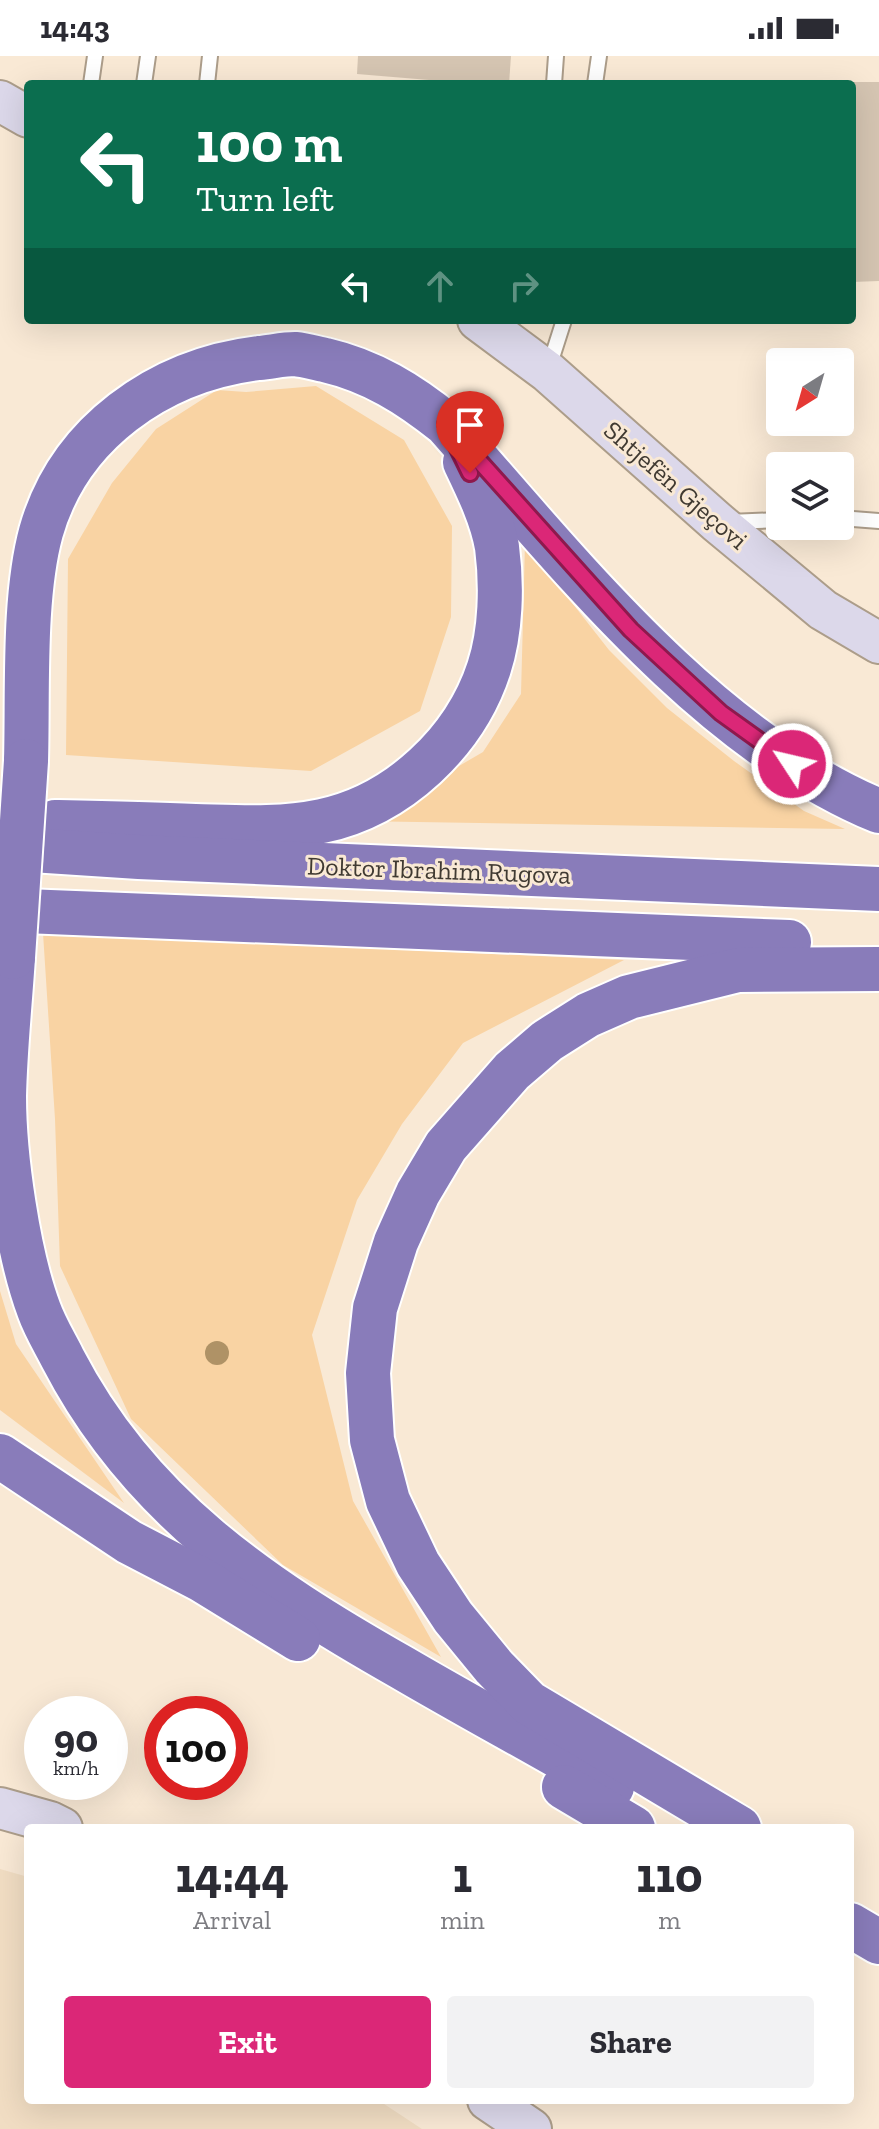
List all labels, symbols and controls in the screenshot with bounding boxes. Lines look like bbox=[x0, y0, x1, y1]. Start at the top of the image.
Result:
text: 14:43 bbox=[40, 10, 110, 46]
text: 100 m bbox=[196, 109, 343, 176]
icon: left bbox=[64, 112, 168, 216]
text: Turn left bbox=[196, 177, 334, 220]
icon: left bbox=[334, 264, 378, 308]
icon: ahead bbox=[418, 264, 462, 308]
icon: right bbox=[502, 264, 546, 308]
north arrow bbox=[766, 348, 854, 436]
map controls bbox=[766, 348, 854, 540]
pin bbox=[436, 391, 504, 473]
icon: arrive bbox=[448, 403, 492, 447]
street label: Shtjefën Gjeçovi bbox=[598, 414, 754, 556]
button: layers bbox=[766, 452, 854, 540]
position arrow bbox=[750, 722, 834, 806]
street label: Doktor Ibrahim Rugova bbox=[306, 849, 572, 891]
speed limit sign: 100 bbox=[144, 1696, 248, 1800]
text: 90 bbox=[54, 1714, 98, 1762]
text: km/h bbox=[53, 1756, 99, 1780]
text: 14:44 bbox=[175, 1847, 289, 1904]
text: 1 bbox=[453, 1847, 472, 1904]
text: 110 bbox=[636, 1847, 703, 1904]
text: Arrival bbox=[193, 1904, 271, 1936]
text: min bbox=[440, 1904, 485, 1936]
text: m bbox=[658, 1904, 681, 1936]
button: Exit bbox=[64, 1996, 431, 2088]
button: Share bbox=[447, 1996, 814, 2088]

